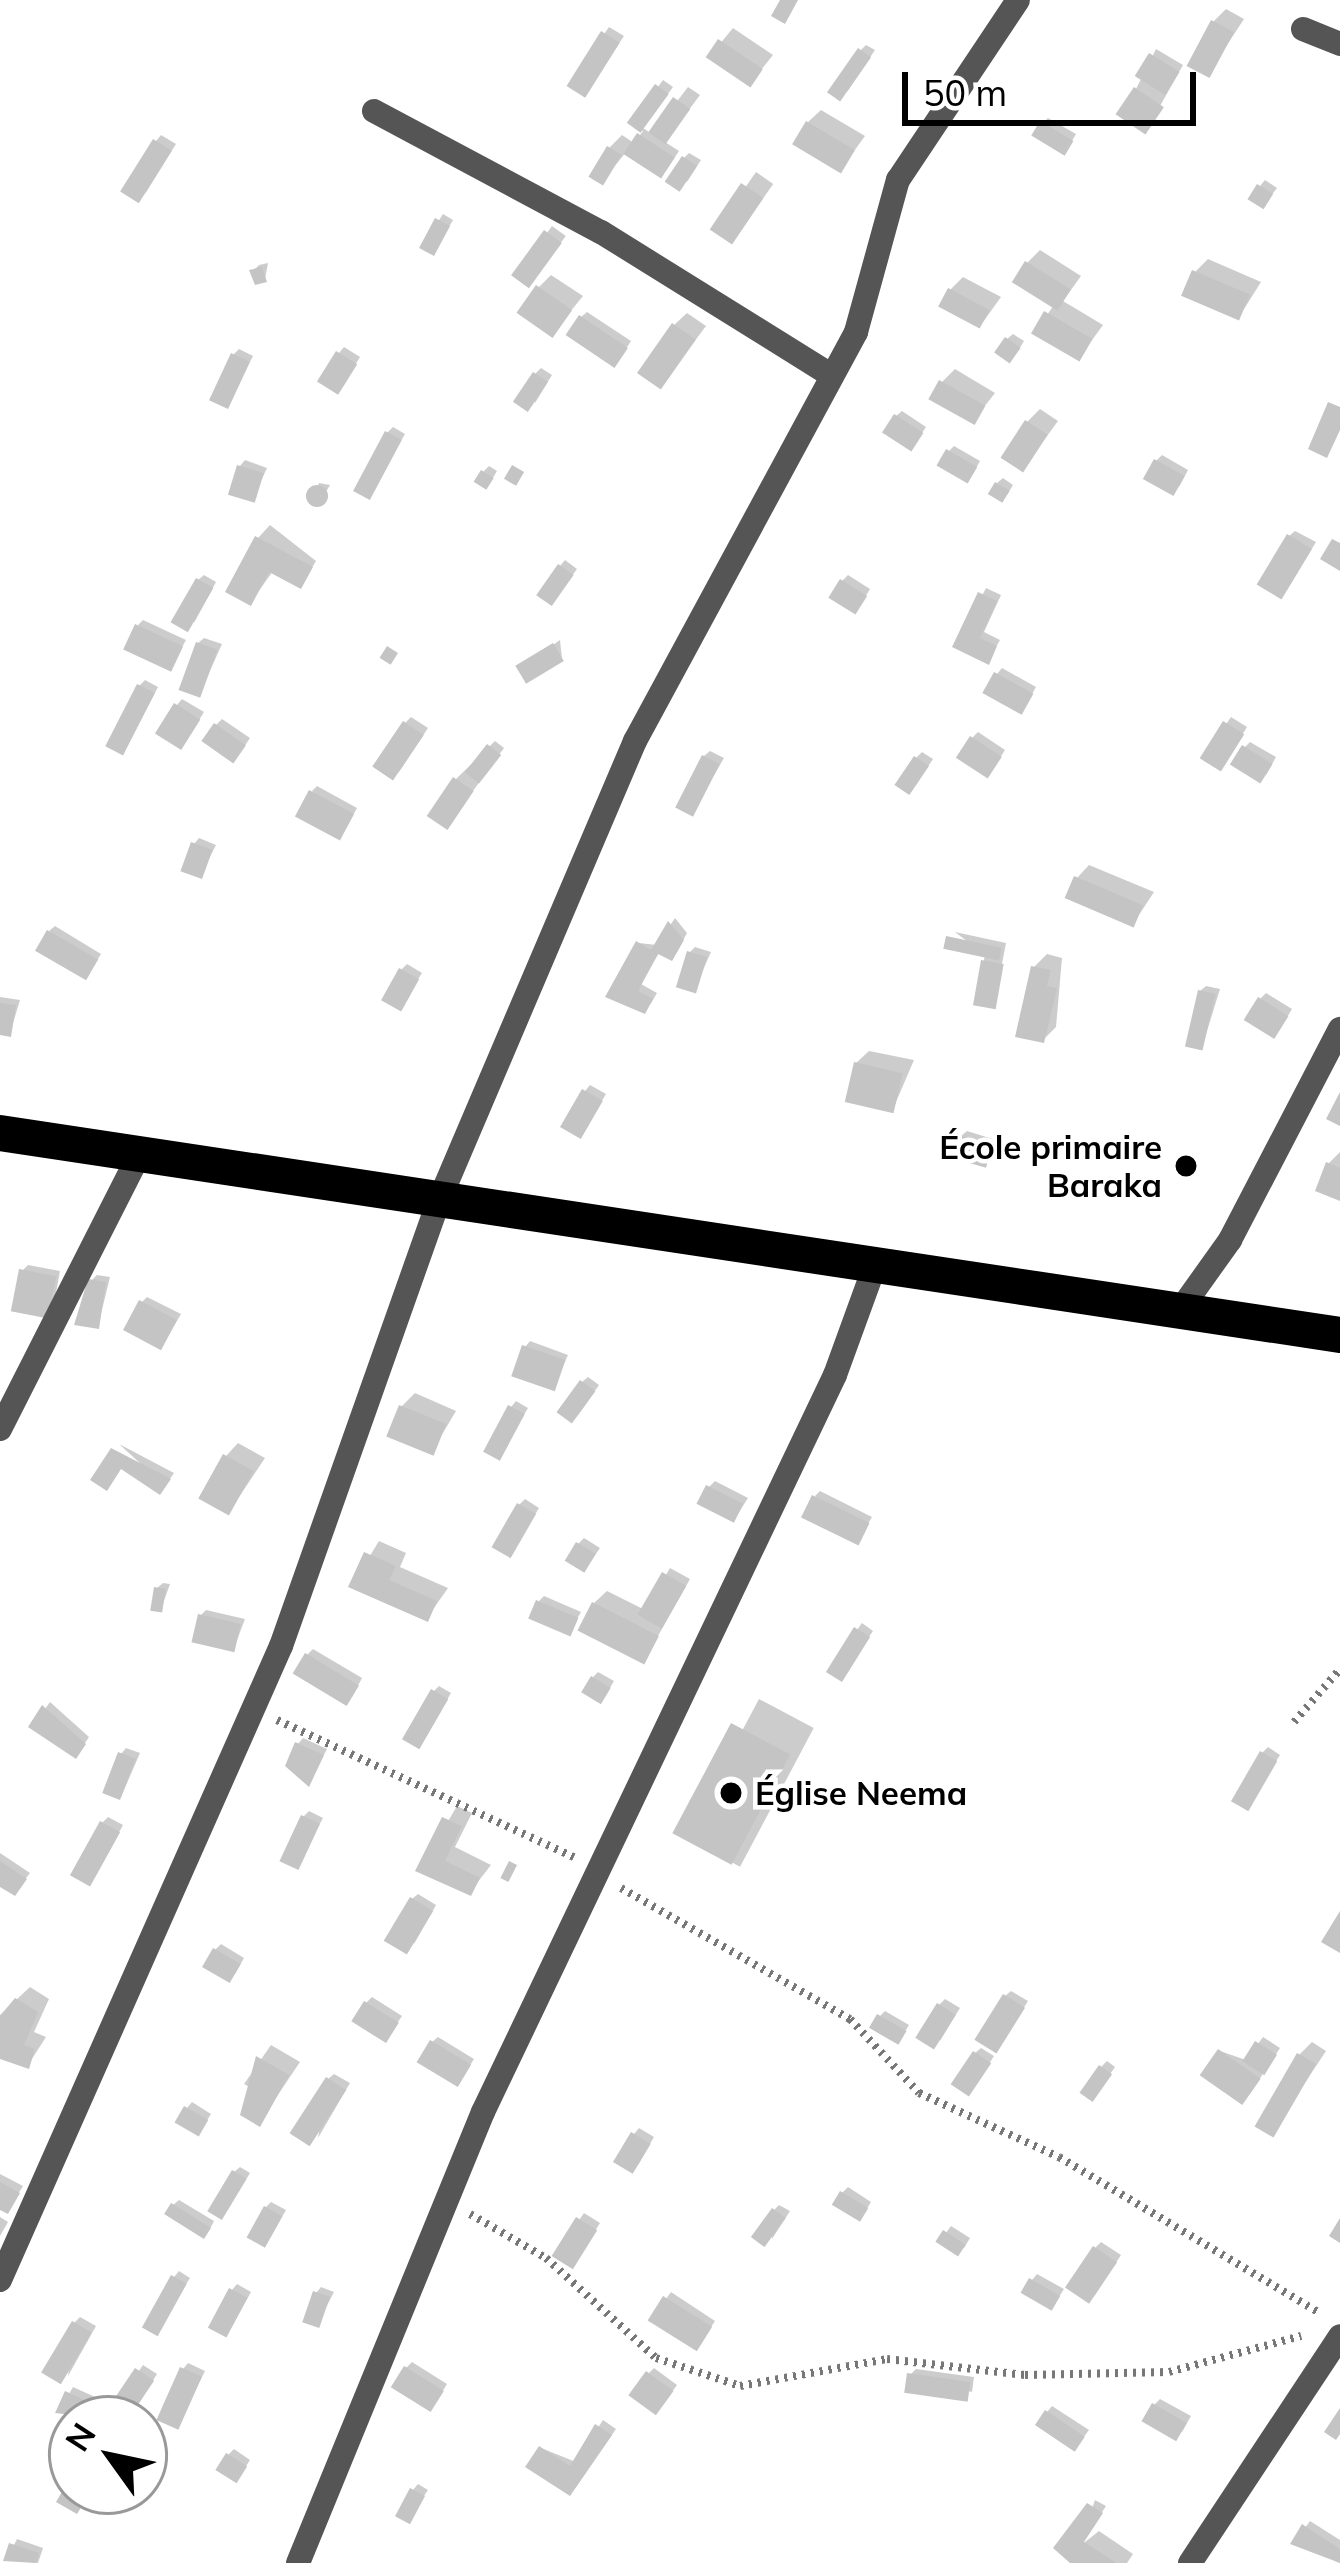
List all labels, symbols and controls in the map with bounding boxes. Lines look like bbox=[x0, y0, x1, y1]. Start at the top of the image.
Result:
scale bar bbox=[908, 48, 1202, 122]
text: 50 m bbox=[923, 70, 1007, 115]
place label: École primaire Baraka bbox=[939, 1127, 1162, 1205]
marker: École primaire Baraka bbox=[1173, 1153, 1199, 1179]
place label: Église Neema bbox=[755, 1773, 967, 1813]
marker: Église Neema bbox=[718, 1780, 744, 1806]
north arrow bbox=[48, 2395, 168, 2515]
text: N bbox=[56, 2415, 104, 2458]

